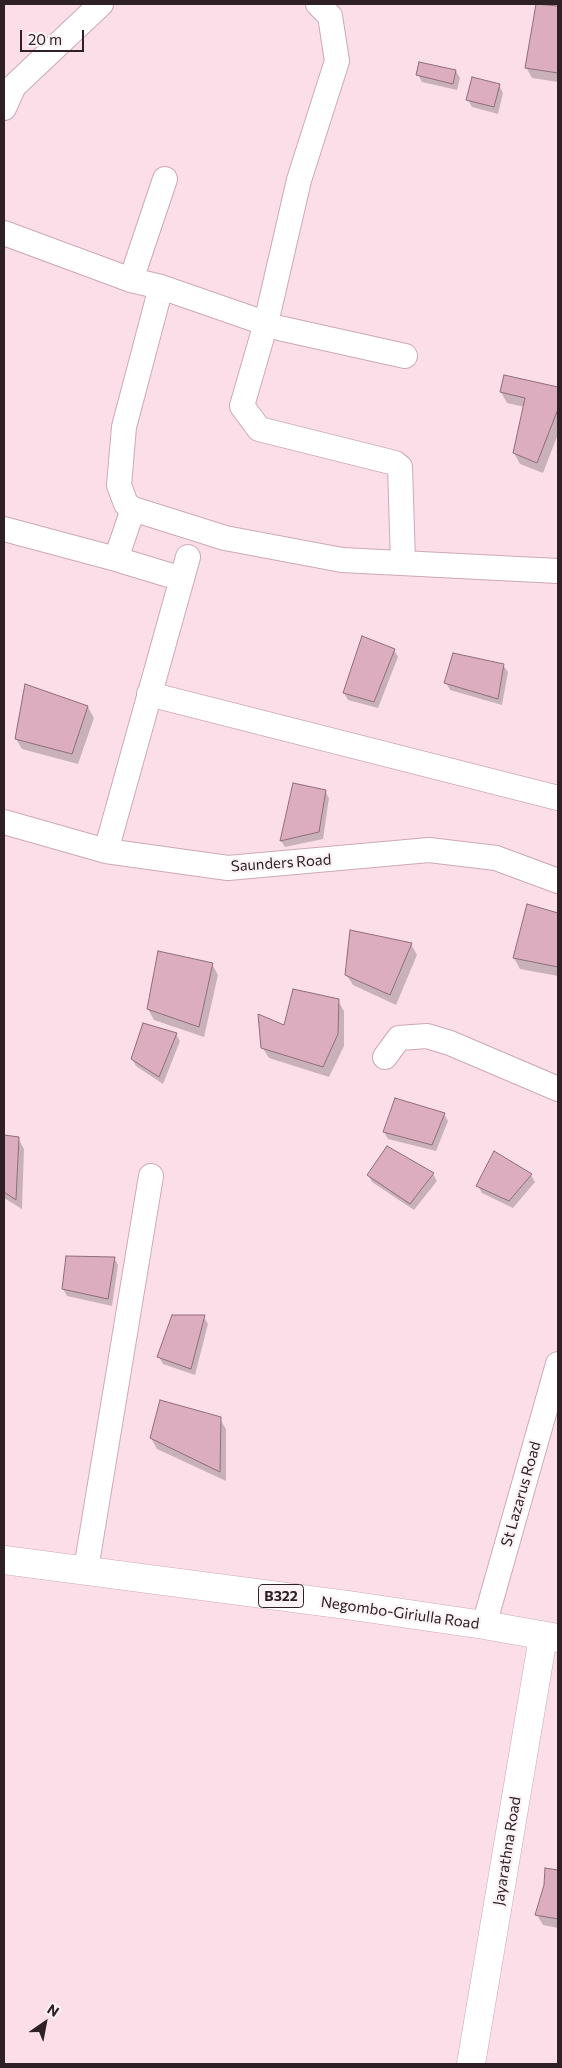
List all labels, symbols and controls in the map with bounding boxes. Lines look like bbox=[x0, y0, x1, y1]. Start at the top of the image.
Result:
scale bar bbox=[22, 20, 86, 52]
text: 20 m bbox=[28, 30, 62, 48]
street label: Saunders Road bbox=[230, 851, 332, 875]
street label: St Lazarus Road bbox=[497, 1439, 545, 1549]
road number: B322 bbox=[258, 1584, 304, 1608]
street label: Negombo-Giriulla Road bbox=[320, 1593, 480, 1633]
street label: Jayarathna Road bbox=[489, 1795, 525, 1907]
north arrow bbox=[20, 1998, 70, 2048]
text: N bbox=[44, 2000, 62, 2020]

